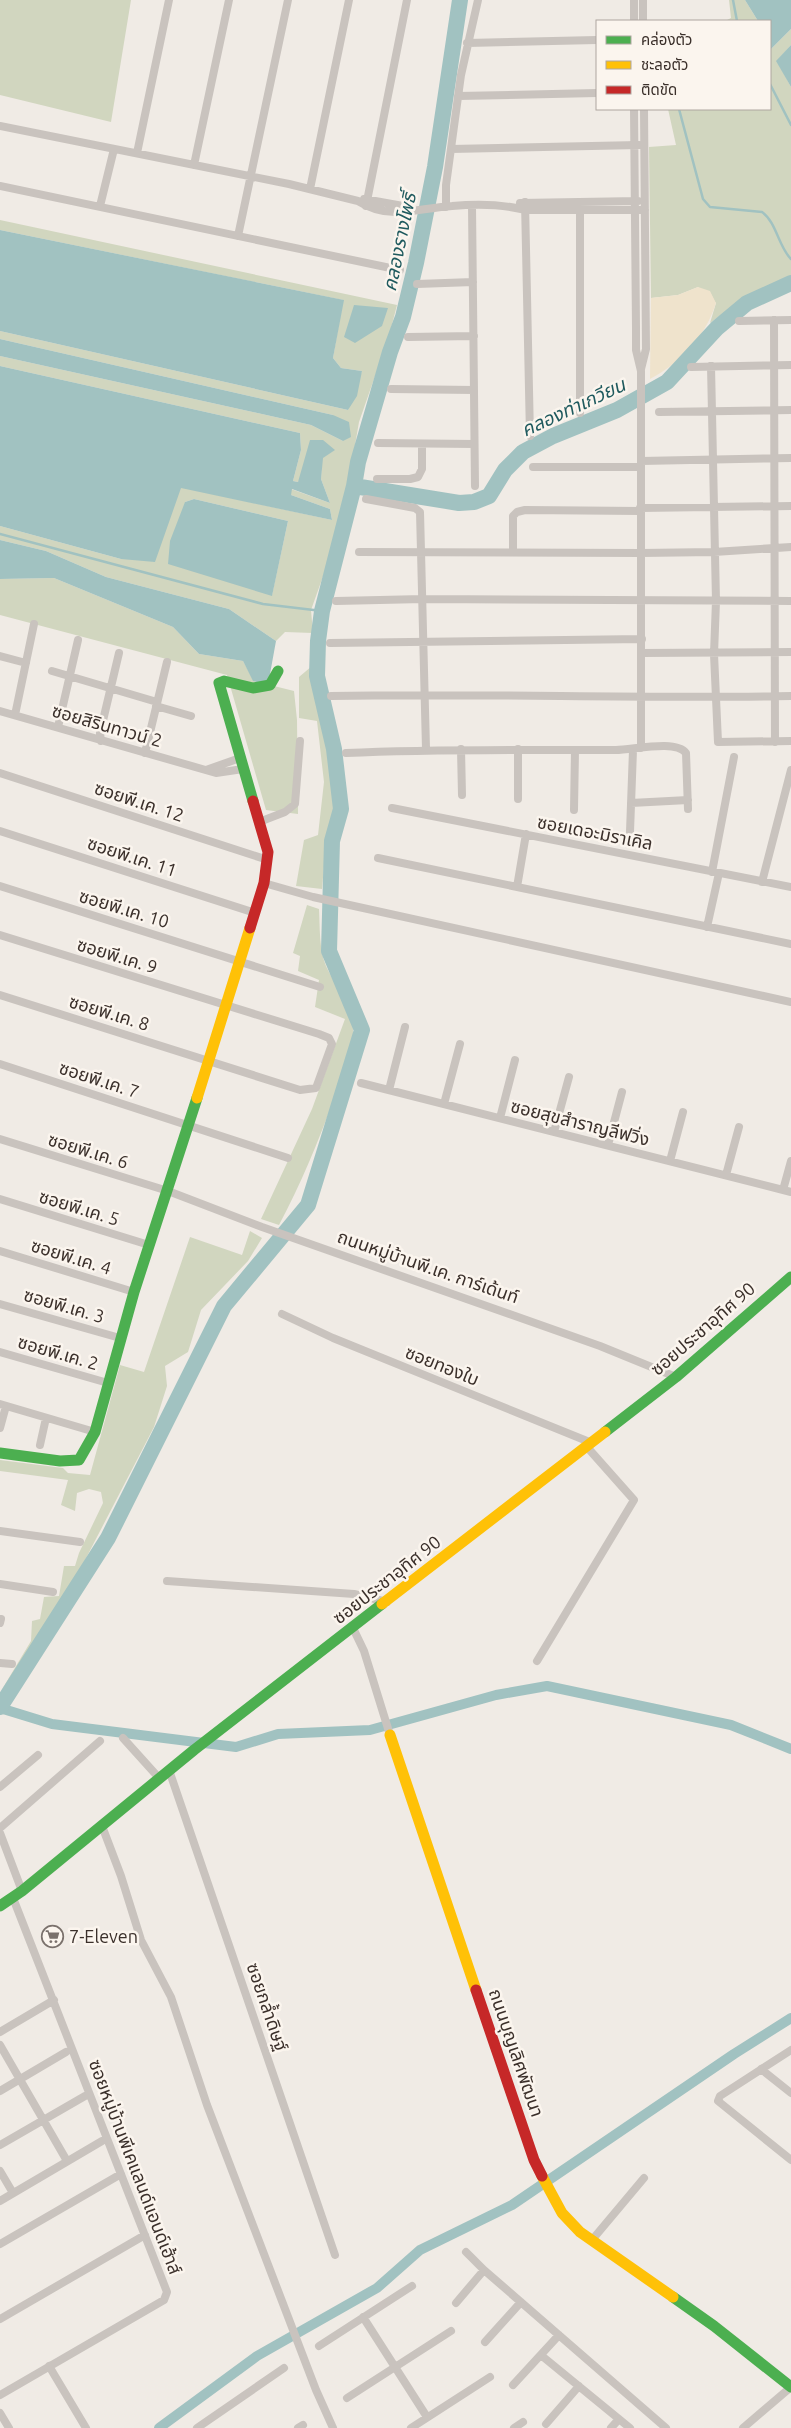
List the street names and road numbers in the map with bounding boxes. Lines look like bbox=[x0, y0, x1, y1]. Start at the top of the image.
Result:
street label: ซอยสิรินทาวน์ 2 bbox=[50, 700, 165, 750]
street label: ซอยพี.เค. 12 bbox=[92, 777, 187, 825]
street label: ซอยเดอะมิราเคิล bbox=[536, 811, 655, 853]
street label: ซอยพี.เค. 11 bbox=[85, 832, 180, 880]
street label: ซอยพี.เค. 10 bbox=[77, 885, 172, 931]
street label: ซอยพี.เค. 9 bbox=[75, 933, 160, 977]
street label: ซอยพี.เค. 8 bbox=[67, 990, 152, 1034]
street label: ซอยพี.เค. 7 bbox=[57, 1057, 142, 1101]
street label: ซอยสุขสำราญลีฟวิ่ง bbox=[508, 1094, 652, 1151]
street label: ซอยพี.เค. 6 bbox=[46, 1128, 131, 1172]
street label: ซอยพี.เค. 5 bbox=[37, 1185, 122, 1229]
street label: ถนนหมู่บ้านพี.เค. การ์เด้นท์ bbox=[334, 1226, 522, 1309]
street label: ซอยพี.เค. 4 bbox=[29, 1234, 114, 1278]
street label: ซอยประชาอุทิศ 90 bbox=[646, 1278, 760, 1380]
street label: ซอยพี.เค. 3 bbox=[22, 1284, 107, 1326]
street label: ซอยพี.เค. 2 bbox=[16, 1331, 101, 1373]
street label: ซอยทองใบ bbox=[403, 1341, 482, 1389]
street label: ซอยประชาอุทิศ 90 bbox=[329, 1531, 445, 1629]
street label: ซอยกล้ำดิษฐ์ bbox=[243, 1959, 294, 2054]
street label: ถนนบุญเลิศพัฒนา bbox=[484, 1986, 548, 2120]
street label: ซอยหมู่บ้านพีเคแลนด์แอนด์เฮ้าส์ bbox=[83, 2056, 186, 2278]

